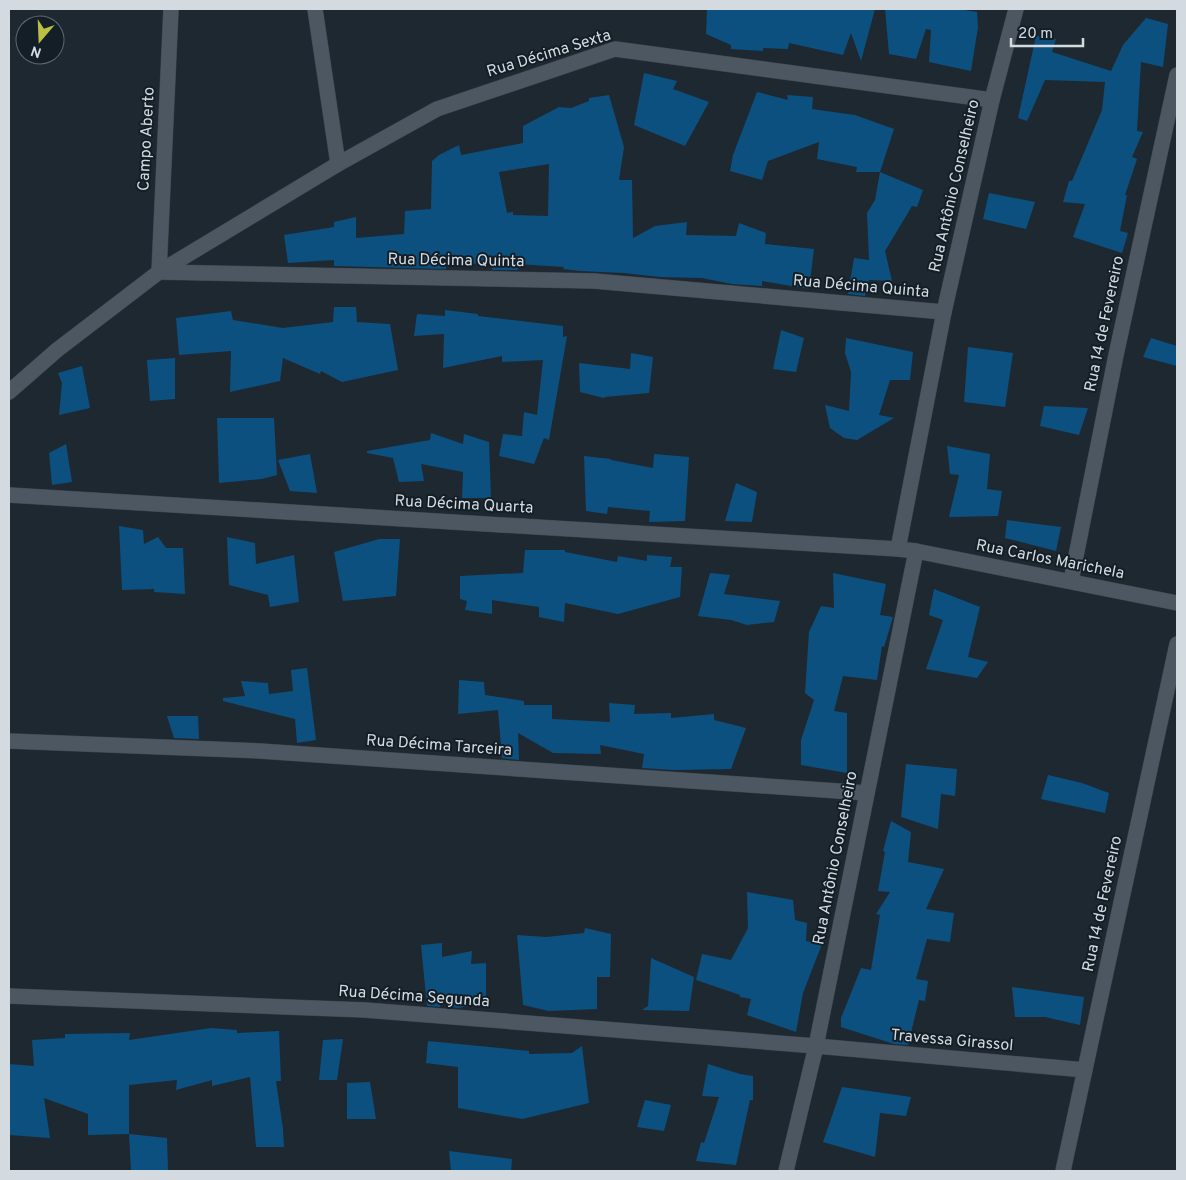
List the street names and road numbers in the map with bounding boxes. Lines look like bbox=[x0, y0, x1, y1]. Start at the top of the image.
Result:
street label: Rua Décima Sexta bbox=[484, 26, 614, 82]
street label: Campo Aberto bbox=[134, 86, 160, 192]
street label: Rua Antônio Conselheiro bbox=[925, 98, 985, 274]
street label: Rua Décima Quinta bbox=[387, 250, 525, 272]
street label: Rua 14 de Fevereiro bbox=[1081, 254, 1129, 394]
street label: Rua Décima Quinta bbox=[792, 271, 930, 303]
street label: Rua Décima Quarta bbox=[394, 491, 534, 519]
street label: Rua Carlos Marichela bbox=[974, 536, 1126, 584]
street label: Rua Décima Tarceira bbox=[365, 731, 513, 761]
street label: Rua Antônio Conselheiro bbox=[809, 769, 863, 947]
street label: Rua 14 de Fevereiro bbox=[1079, 834, 1127, 974]
street label: Rua Décima Segunda bbox=[338, 982, 490, 1012]
street label: Travessa Girassol bbox=[890, 1026, 1014, 1056]

